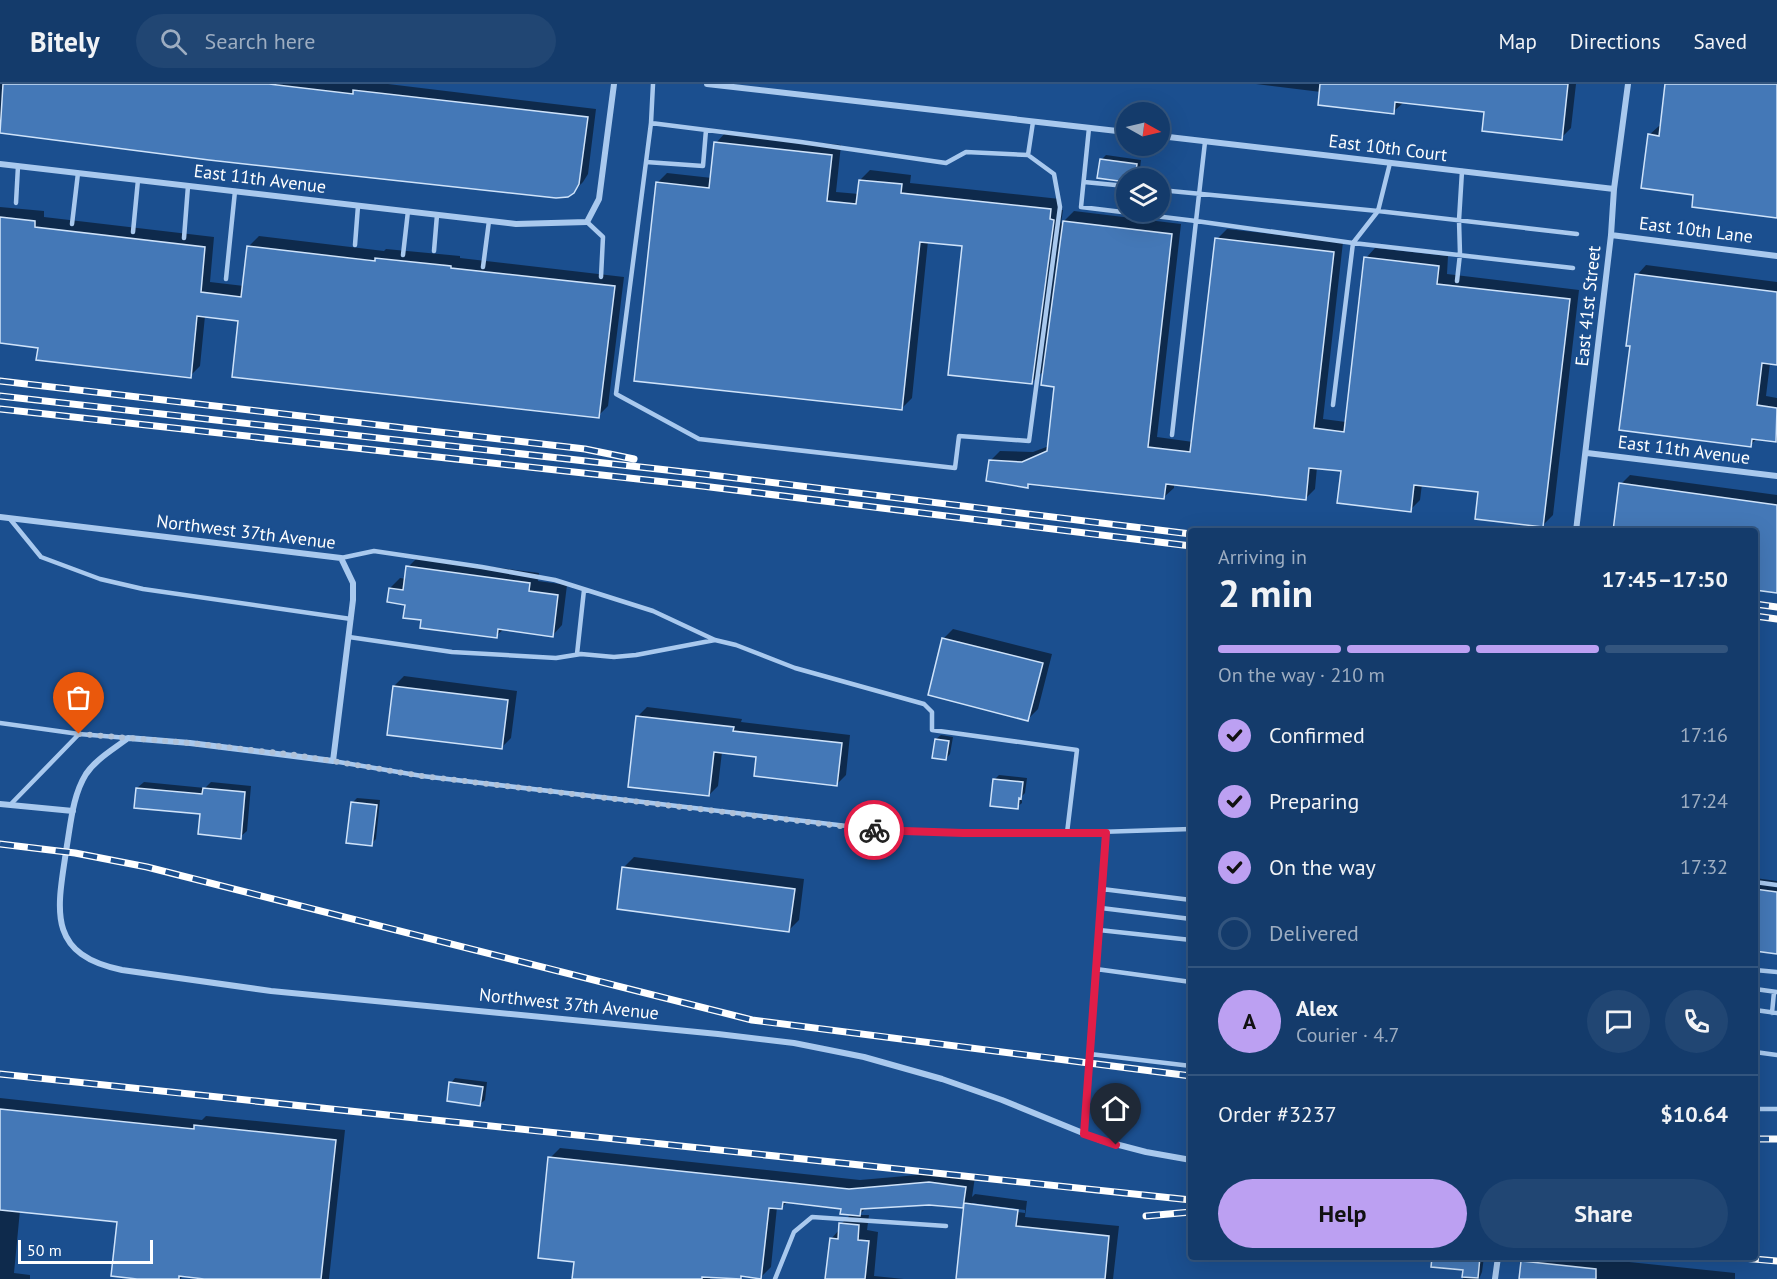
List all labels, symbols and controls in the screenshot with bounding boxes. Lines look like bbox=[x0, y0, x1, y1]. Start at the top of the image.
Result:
search box bbox=[136, 14, 556, 68]
text: Bitely bbox=[30, 23, 100, 60]
icon: search bbox=[157, 25, 190, 58]
text: Search here bbox=[205, 27, 316, 55]
text: Map bbox=[1498, 28, 1537, 55]
text: Directions bbox=[1570, 28, 1661, 55]
text: Saved bbox=[1694, 28, 1747, 55]
north arrow bbox=[1116, 102, 1170, 156]
map controls bbox=[1116, 102, 1170, 222]
street label: East 10th Court bbox=[1328, 129, 1449, 166]
street label: East 11th Avenue bbox=[193, 159, 328, 198]
button: layers bbox=[1116, 168, 1170, 222]
street label: East 10th Lane bbox=[1638, 211, 1754, 248]
street label: East 41st Street bbox=[1570, 245, 1605, 367]
street label: East 11th Avenue bbox=[1617, 430, 1752, 469]
street label: Northwest 37th Avenue bbox=[155, 509, 337, 554]
text: Arriving in bbox=[1218, 544, 1307, 570]
text: 17:45–17:50 bbox=[1602, 565, 1728, 593]
text: 2 min bbox=[1218, 567, 1313, 618]
text: On the way · 210 m bbox=[1218, 662, 1385, 688]
pin bbox=[53, 672, 104, 734]
icon: bag bbox=[62, 681, 95, 714]
icon: check bbox=[1218, 719, 1251, 752]
text: Confirmed bbox=[1269, 721, 1365, 749]
text: 17:16 bbox=[1680, 722, 1728, 748]
icon: check bbox=[1218, 785, 1251, 818]
text: Preparing bbox=[1269, 787, 1359, 815]
text: 17:24 bbox=[1680, 788, 1728, 814]
courier bbox=[844, 800, 904, 860]
icon: bike bbox=[858, 814, 891, 847]
icon: check bbox=[1218, 851, 1251, 884]
text: On the way bbox=[1269, 853, 1376, 881]
text: 17:32 bbox=[1680, 854, 1728, 880]
text: Delivered bbox=[1269, 919, 1359, 947]
street label: Northwest 37th Avenue bbox=[478, 983, 660, 1024]
button: chat bbox=[1587, 990, 1650, 1053]
button: phone bbox=[1665, 990, 1728, 1053]
text: Alex bbox=[1296, 994, 1338, 1022]
text: A bbox=[1243, 1007, 1256, 1035]
text: Courier · 4.7 bbox=[1296, 1022, 1399, 1048]
pin bbox=[1090, 1083, 1141, 1145]
icon: home bbox=[1099, 1092, 1132, 1125]
text: Order #3237 bbox=[1218, 1100, 1337, 1128]
text: $10.64 bbox=[1660, 1100, 1728, 1128]
button: Help bbox=[1218, 1179, 1467, 1248]
button: Share bbox=[1479, 1179, 1728, 1248]
scale bar bbox=[18, 1237, 153, 1264]
text: 50 m bbox=[27, 1240, 62, 1260]

